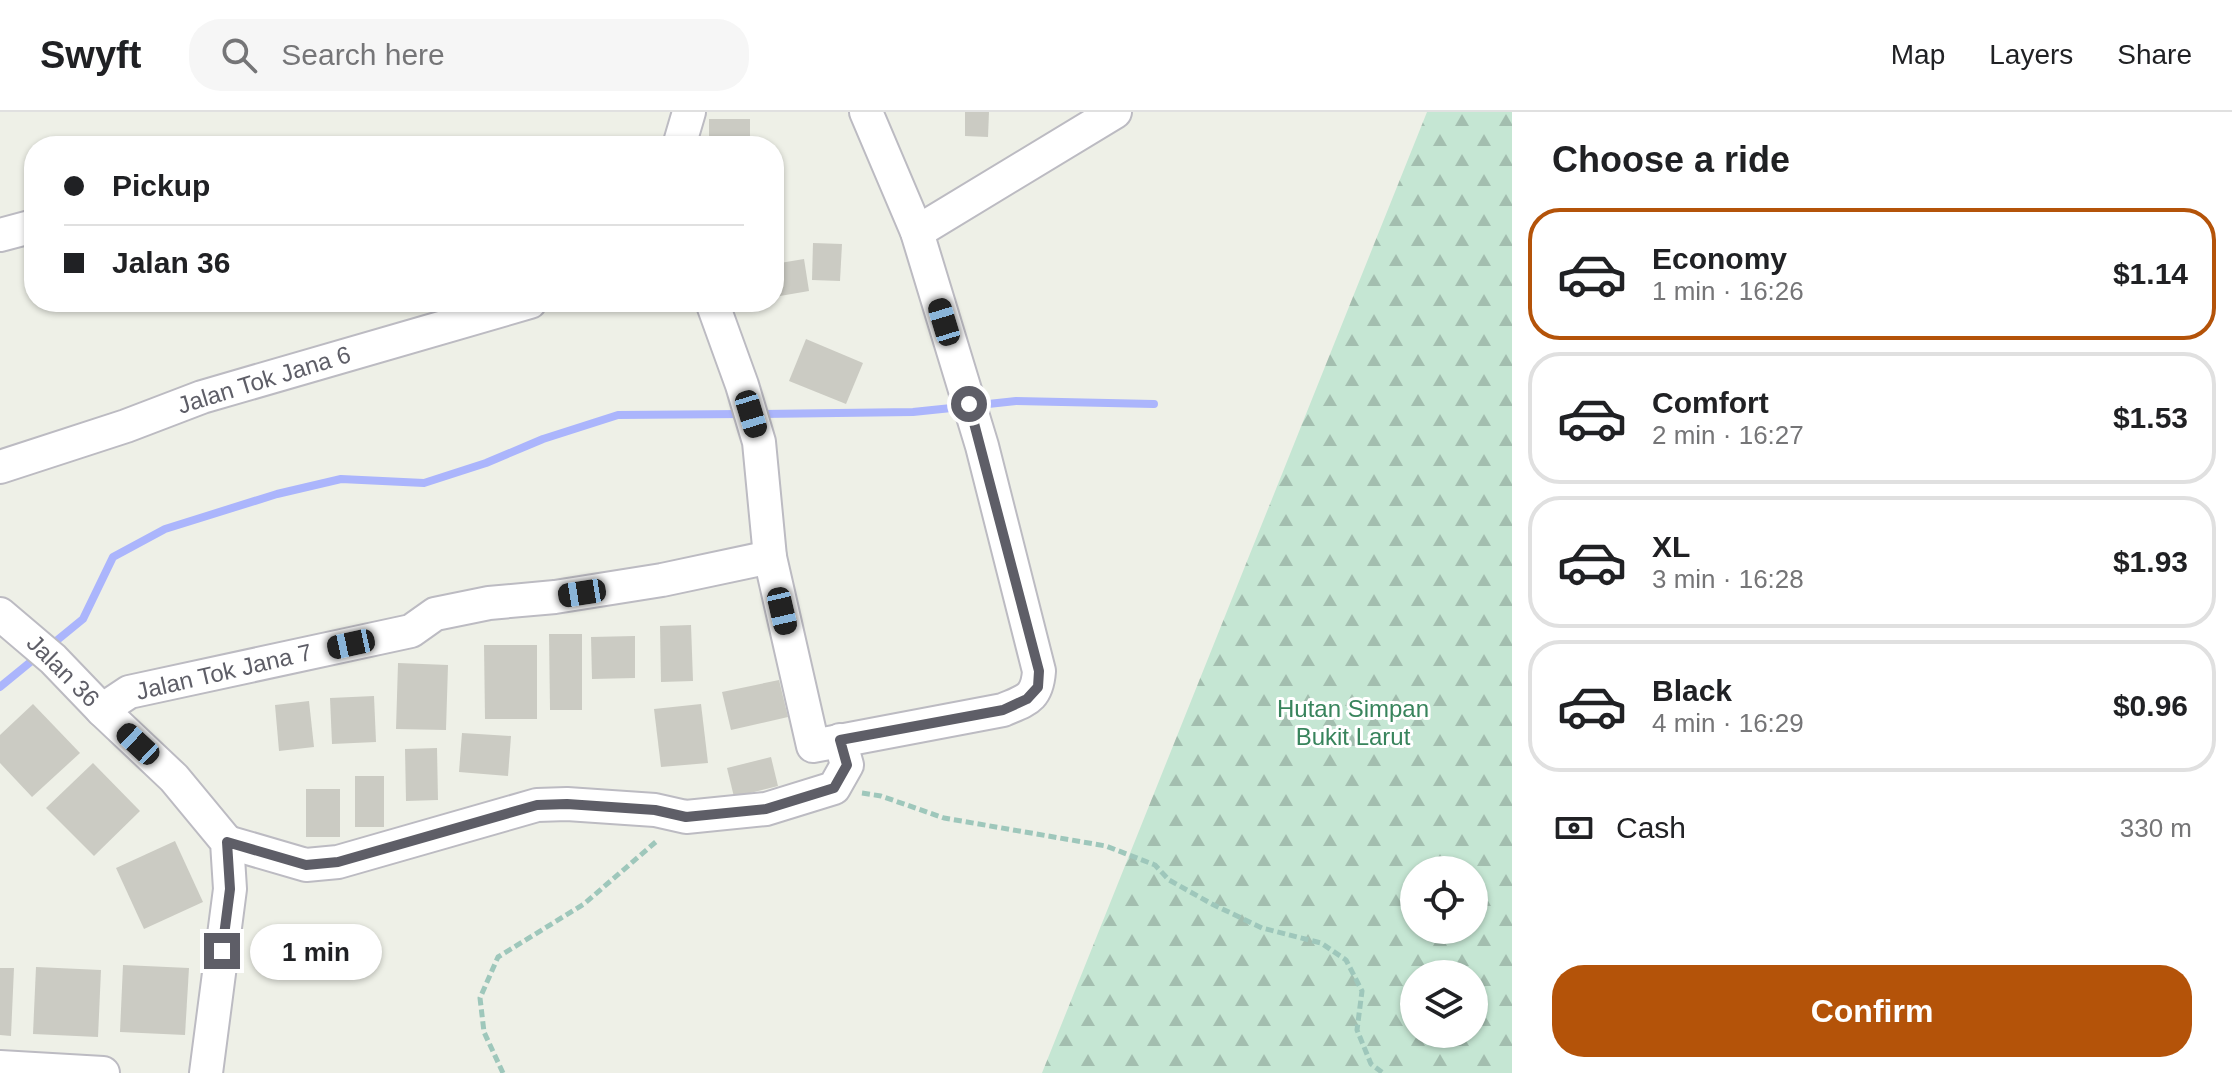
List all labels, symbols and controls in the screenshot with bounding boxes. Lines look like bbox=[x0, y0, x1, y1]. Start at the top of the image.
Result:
search box bbox=[189, 19, 749, 91]
icon: search bbox=[217, 33, 261, 77]
text: Swyft bbox=[40, 34, 141, 76]
text: Search here bbox=[281, 38, 445, 71]
text: Map bbox=[1891, 39, 1945, 70]
text: Layers bbox=[1989, 39, 2073, 70]
text: Share bbox=[2117, 39, 2192, 70]
text: Choose a ride bbox=[1552, 139, 1790, 180]
text: Pickup bbox=[112, 169, 210, 202]
icon: car bbox=[1556, 238, 1628, 310]
text: Economy bbox=[1652, 242, 1787, 275]
text: Jalan 36 bbox=[112, 246, 230, 279]
text: $1.14 bbox=[2113, 257, 2188, 290]
text: 1 min · 16:26 bbox=[1652, 276, 1804, 306]
car bbox=[926, 296, 962, 348]
street label: Jalan Tok Jana 6 bbox=[174, 340, 354, 419]
icon: car bbox=[1556, 382, 1628, 454]
route start bbox=[951, 386, 987, 422]
text: Comfort bbox=[1652, 386, 1769, 419]
car bbox=[733, 388, 769, 440]
text: $1.53 bbox=[2113, 401, 2188, 434]
text: 2 min · 16:27 bbox=[1652, 420, 1804, 450]
icon: car bbox=[1556, 526, 1628, 598]
text: XL bbox=[1652, 530, 1690, 563]
text: $1.93 bbox=[2113, 545, 2188, 578]
text: 3 min · 16:28 bbox=[1652, 564, 1804, 594]
car bbox=[556, 577, 608, 609]
car bbox=[765, 585, 799, 637]
car bbox=[325, 627, 377, 661]
street label: Jalan 36 bbox=[22, 629, 105, 712]
street label: Jalan Tok Jana 7 bbox=[133, 638, 314, 705]
icon: car bbox=[1556, 670, 1628, 742]
text: Black bbox=[1652, 674, 1732, 707]
text: $0.96 bbox=[2113, 689, 2188, 722]
park label: Hutan Simpan Bukit Larut bbox=[1277, 695, 1429, 750]
text: 4 min · 16:29 bbox=[1652, 708, 1804, 738]
car bbox=[112, 719, 164, 769]
icon: cash bbox=[1552, 806, 1596, 850]
text: Cash bbox=[1616, 811, 1686, 844]
text: 330 m bbox=[2120, 813, 2192, 843]
map controls bbox=[1400, 856, 1488, 1048]
button: locate bbox=[1400, 856, 1488, 944]
callout: 1 min bbox=[250, 923, 382, 979]
route end bbox=[204, 933, 240, 969]
text: 1 min bbox=[282, 937, 350, 967]
button: layers bbox=[1400, 960, 1488, 1048]
button: Confirm bbox=[1552, 965, 2192, 1057]

